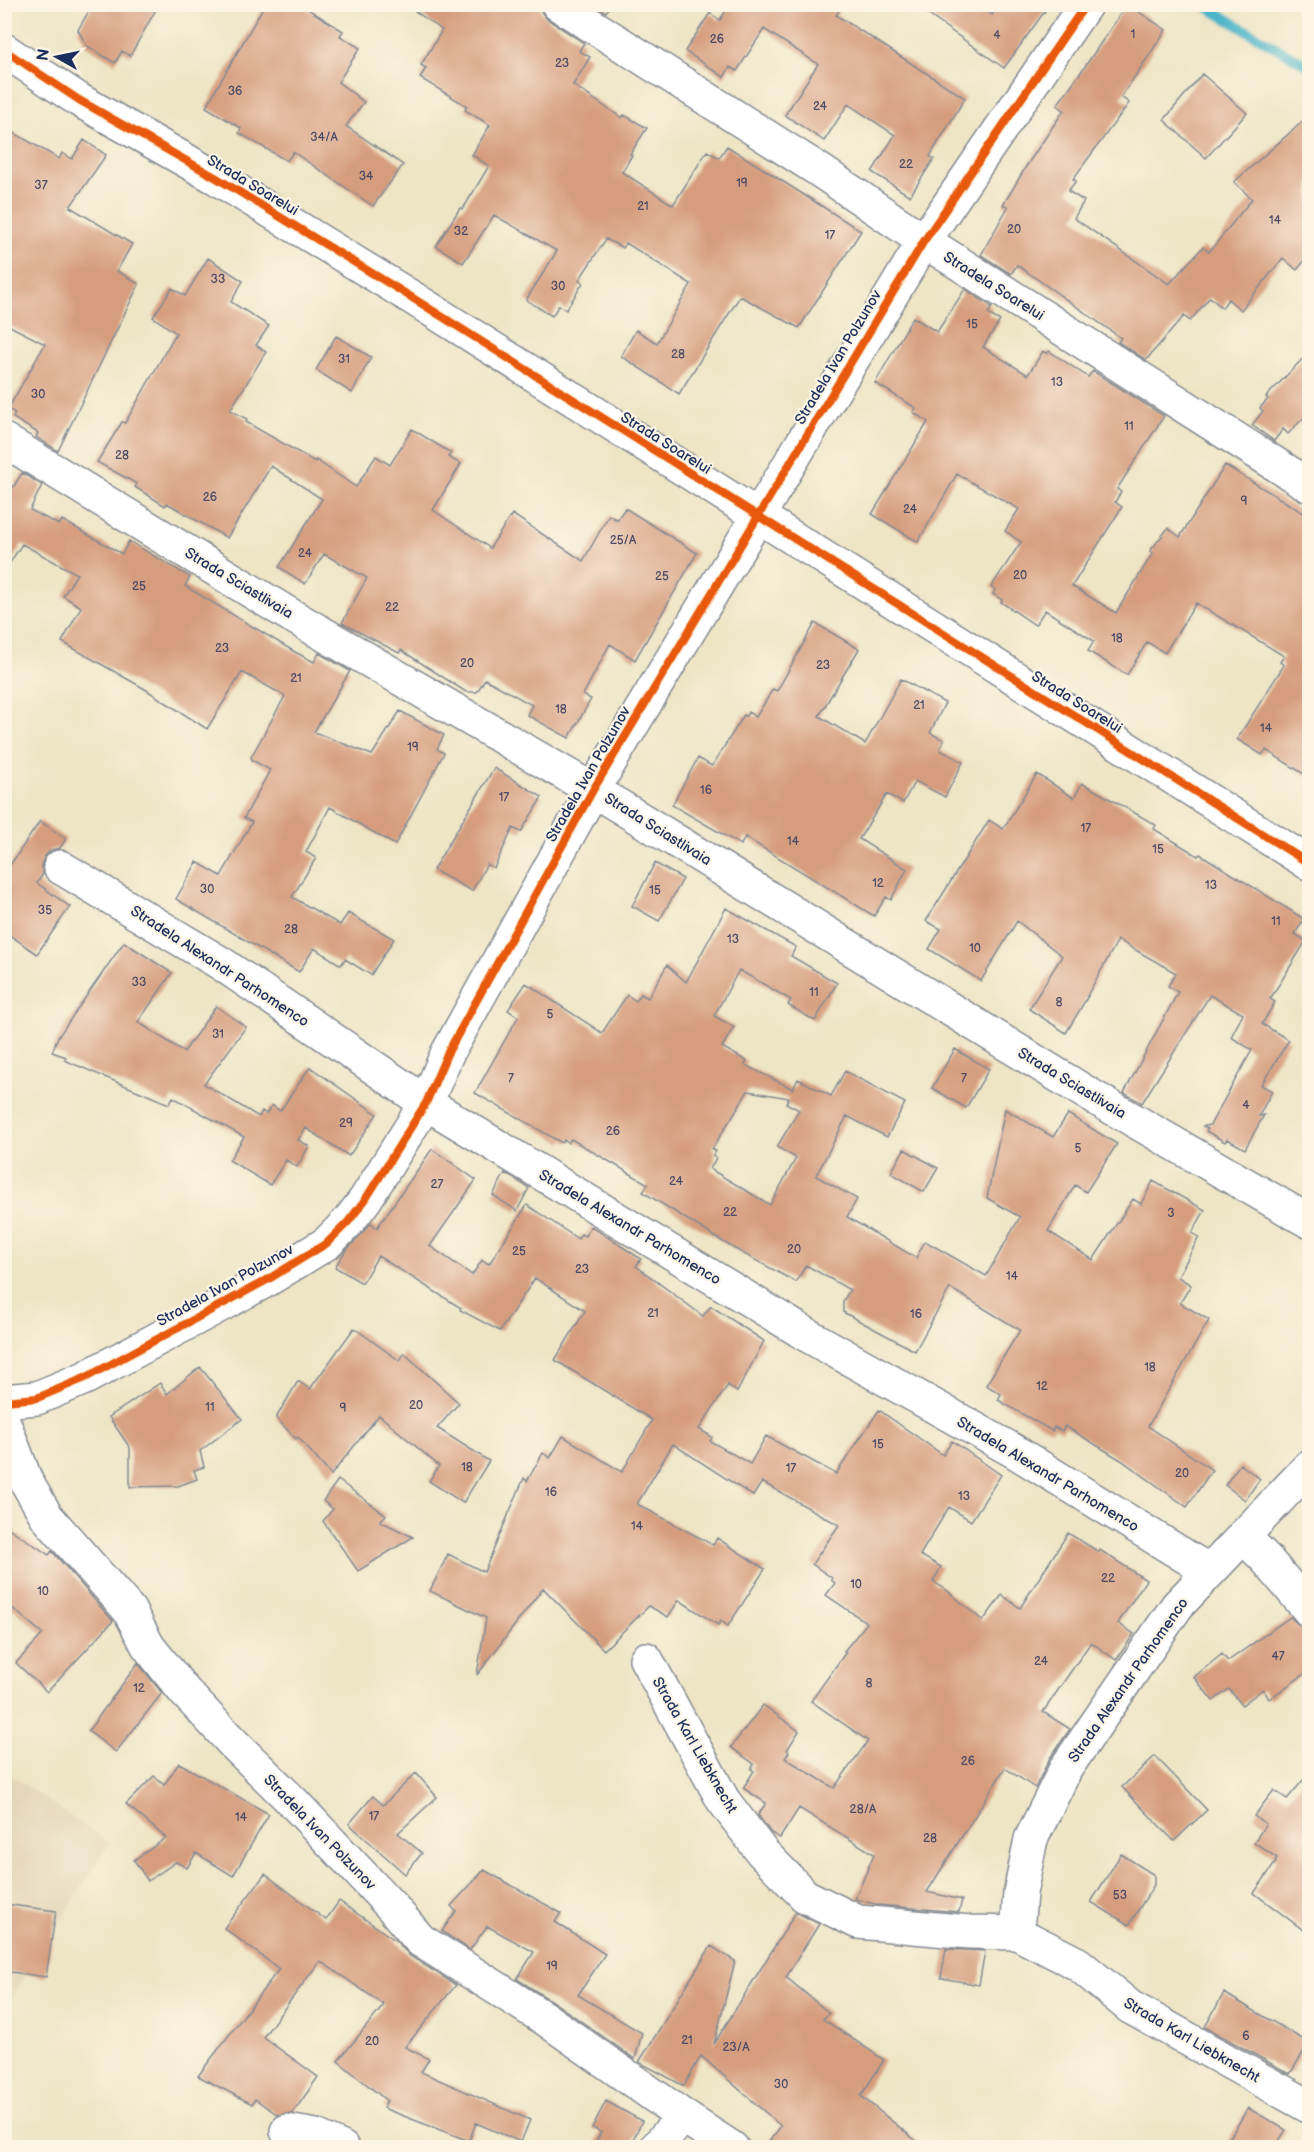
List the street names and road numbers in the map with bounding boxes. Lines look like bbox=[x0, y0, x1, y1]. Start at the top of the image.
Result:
street label: Strada Soarelui bbox=[204, 151, 302, 220]
street label: Stradela Soarelui bbox=[940, 248, 1048, 325]
street label: Stradela Ivan Polzunov bbox=[791, 286, 887, 428]
street label: Strada Soarelui bbox=[617, 408, 715, 479]
street label: Strada Sciastlivaia bbox=[181, 544, 296, 623]
street label: Strada Soarelui bbox=[1028, 667, 1126, 738]
street label: Stradela Ivan Polzunov bbox=[542, 702, 635, 845]
street label: Strada Sciastlivaia bbox=[601, 789, 715, 870]
street label: Stradela Alexandr Parhomenco bbox=[127, 902, 313, 1031]
street label: Strada Sciastlivaia bbox=[1014, 1044, 1129, 1123]
street label: Stradela Alexandr Parhomenco bbox=[535, 1165, 724, 1289]
street label: Stradela Ivan Polzunov bbox=[153, 1240, 298, 1331]
street label: Stradela Alexandr Parhomenco bbox=[953, 1412, 1142, 1536]
street label: Strada Alexandr Parhomenco bbox=[1064, 1594, 1193, 1766]
street label: Strada Karl Liebknecht bbox=[648, 1674, 742, 1817]
street label: Stradela Ivan Polzunov bbox=[259, 1771, 380, 1895]
street label: Strada Karl Liebknecht bbox=[1120, 1994, 1264, 2087]

